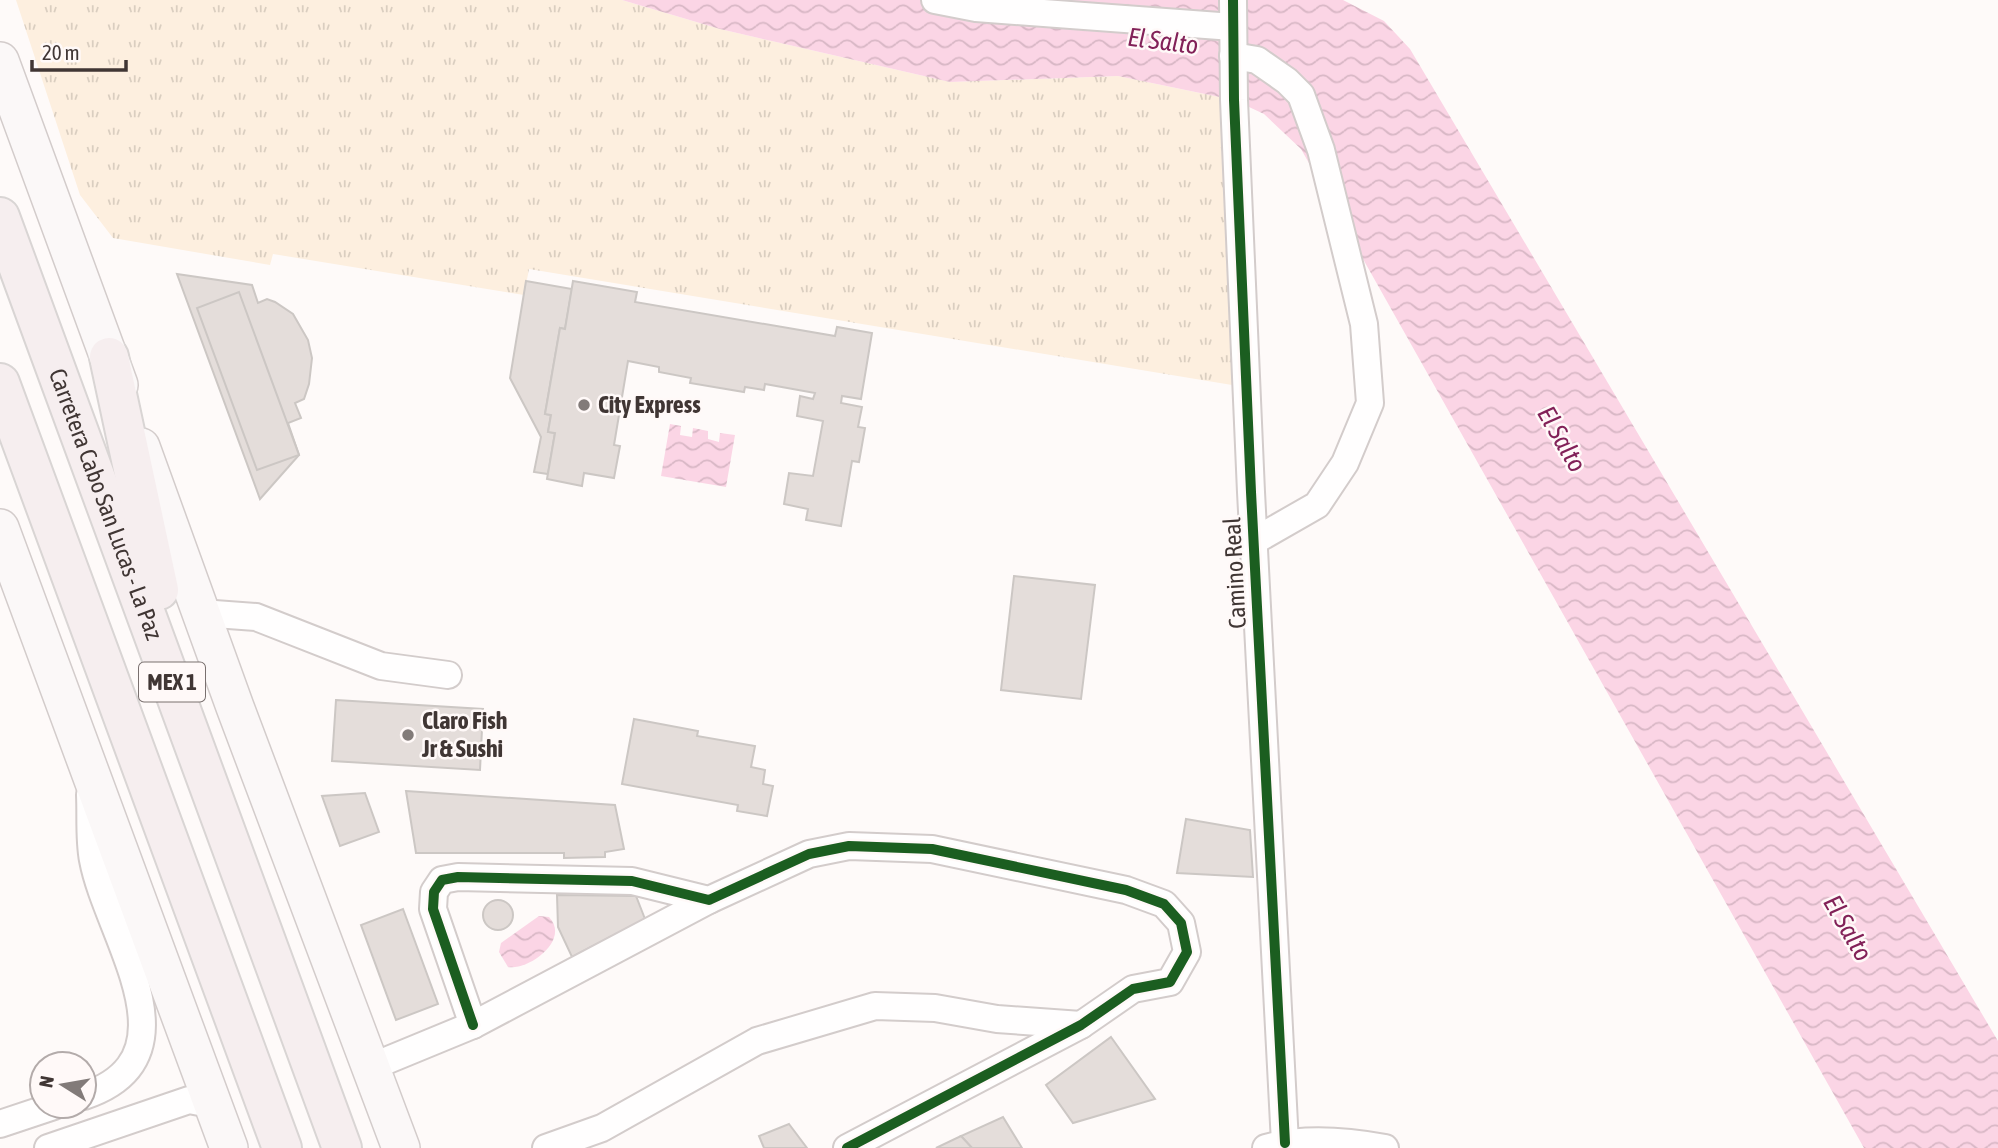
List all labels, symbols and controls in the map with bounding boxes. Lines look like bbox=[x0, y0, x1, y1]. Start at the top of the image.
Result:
water label: El Salto bbox=[1126, 22, 1200, 60]
scale bar bbox=[32, 28, 126, 72]
text: 20 m bbox=[42, 40, 80, 64]
street label: Carretera Cabo San Lucas - La Paz bbox=[44, 365, 168, 644]
place label: City Express bbox=[598, 391, 701, 418]
marker: City Express bbox=[576, 397, 592, 413]
water label: El Salto bbox=[1531, 401, 1593, 477]
street label: Camino Real bbox=[1218, 516, 1251, 629]
road number: MEX 1 bbox=[139, 662, 205, 702]
place label: Claro Fish Jr & Sushi bbox=[421, 707, 507, 762]
marker: Claro Fish Jr & Sushi bbox=[400, 727, 416, 743]
water label: El Salto bbox=[1817, 890, 1879, 966]
north arrow bbox=[28, 1050, 98, 1120]
text: N bbox=[34, 1074, 58, 1089]

